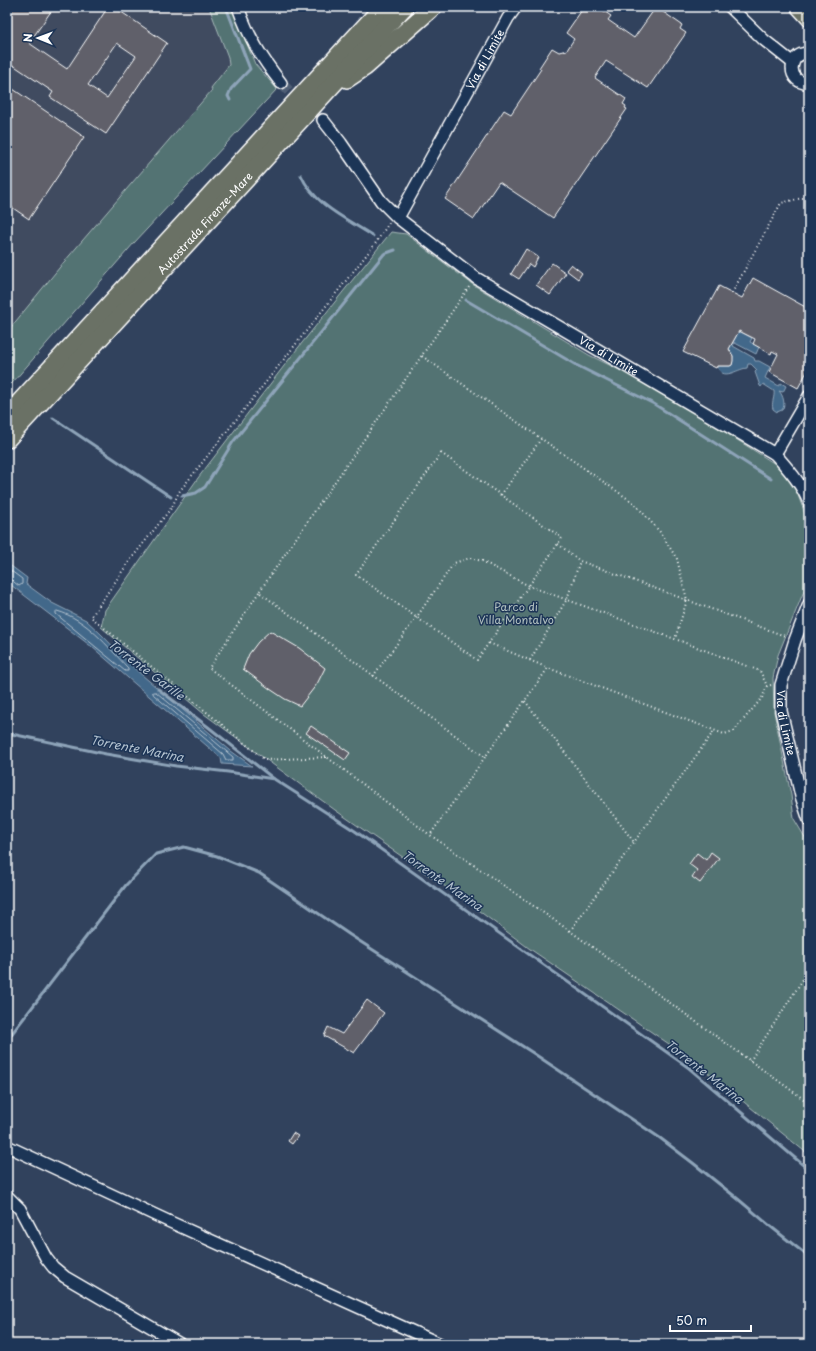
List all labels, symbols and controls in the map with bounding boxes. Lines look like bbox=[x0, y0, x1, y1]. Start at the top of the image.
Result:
north arrow bbox=[18, 18, 58, 58]
street label: Via di Limite bbox=[461, 26, 508, 92]
text: N bbox=[19, 33, 36, 42]
street label: Autostrada Firenze-Mare bbox=[153, 168, 257, 278]
street label: Via di Limite bbox=[576, 331, 642, 380]
park label: Parco di Villa Montalvo bbox=[478, 598, 554, 628]
water label: Torrente Garille bbox=[105, 634, 189, 704]
street label: Via di Limite bbox=[773, 690, 800, 757]
water label: Torrente Marina bbox=[89, 730, 186, 766]
water label: Torrente Marina bbox=[399, 846, 487, 915]
water label: Torrente Marina bbox=[662, 1035, 748, 1108]
scale bar bbox=[670, 1307, 751, 1333]
text: 50 m bbox=[676, 1311, 707, 1329]

